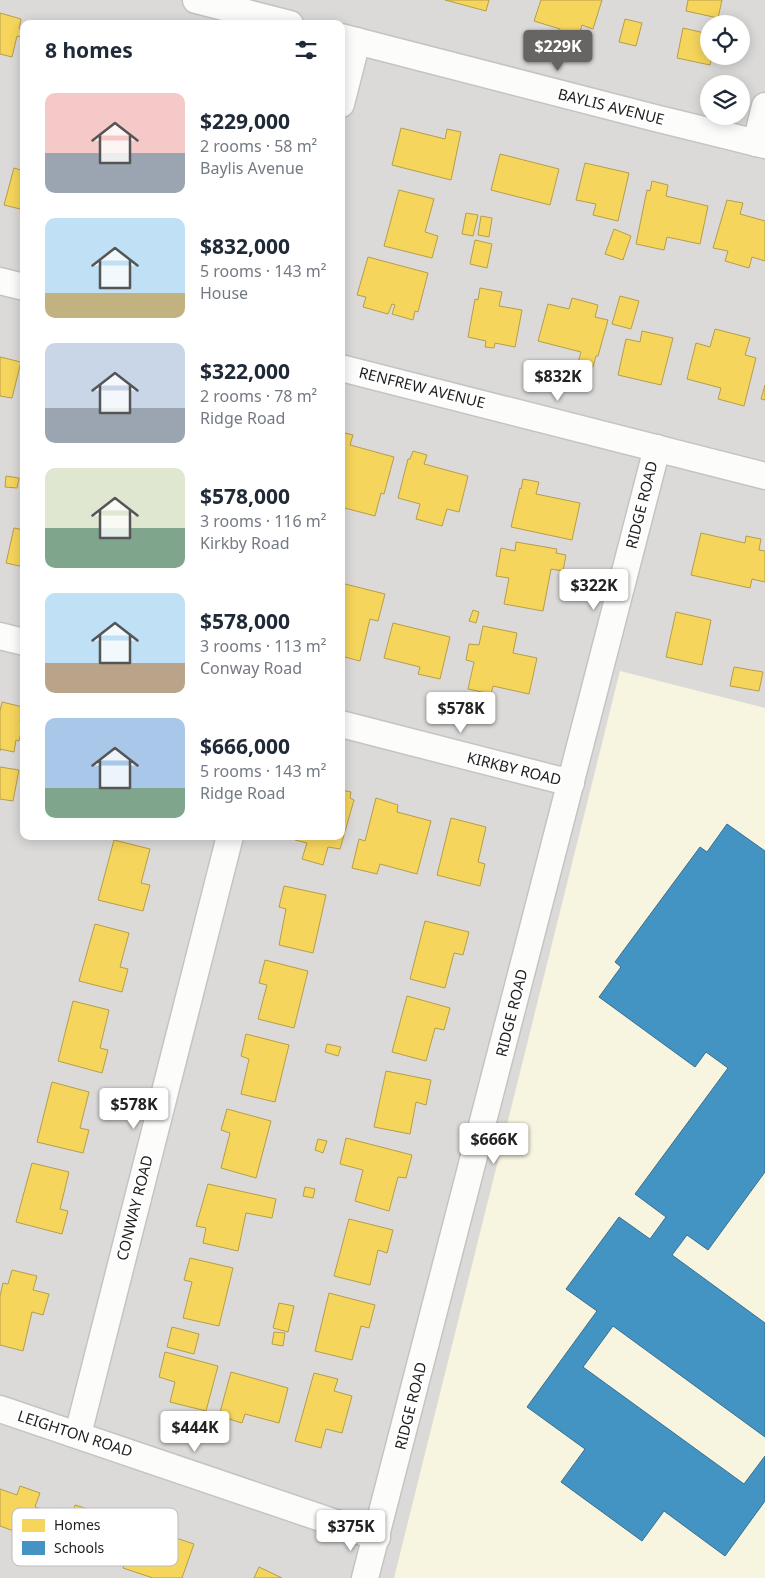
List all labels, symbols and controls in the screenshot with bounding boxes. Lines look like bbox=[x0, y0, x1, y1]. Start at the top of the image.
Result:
map controls bbox=[700, 15, 750, 125]
button: locate bbox=[700, 15, 750, 65]
pin: $229K bbox=[523, 30, 593, 72]
text: $229K bbox=[534, 35, 582, 57]
text: 8 homes bbox=[45, 36, 133, 64]
icon: filters bbox=[292, 36, 320, 64]
button: layers bbox=[700, 75, 750, 125]
street label: BAYLIS AVENUE bbox=[556, 83, 667, 129]
text: $229,000 bbox=[200, 107, 290, 135]
icon: home bbox=[85, 113, 145, 173]
text: 2 rooms · 58 m² bbox=[200, 135, 317, 157]
text: Baylis Avenue bbox=[200, 157, 304, 179]
text: $832,000 bbox=[200, 232, 290, 260]
icon: home bbox=[85, 238, 145, 298]
text: 5 rooms · 143 m² bbox=[200, 260, 326, 282]
text: House bbox=[200, 282, 248, 304]
text: $322,000 bbox=[200, 357, 290, 385]
pin: $832K bbox=[523, 360, 593, 402]
street label: RENFREW AVENUE bbox=[357, 362, 487, 412]
icon: home bbox=[85, 363, 145, 423]
text: $832K bbox=[534, 365, 582, 387]
text: 2 rooms · 78 m² bbox=[200, 385, 317, 407]
text: Ridge Road bbox=[200, 407, 285, 429]
street label: RIDGE ROAD bbox=[620, 459, 662, 551]
text: $578,000 bbox=[200, 482, 290, 510]
icon: home bbox=[85, 488, 145, 548]
text: 3 rooms · 116 m² bbox=[200, 510, 326, 532]
text: Kirkby Road bbox=[200, 532, 289, 554]
pin: $322K bbox=[559, 568, 629, 611]
text: $322K bbox=[570, 574, 618, 596]
text: $578,000 bbox=[200, 607, 290, 635]
icon: home bbox=[85, 613, 145, 673]
text: 3 rooms · 113 m² bbox=[200, 635, 326, 657]
text: Conway Road bbox=[200, 657, 302, 679]
pin: $578K bbox=[426, 692, 496, 734]
text: $578K bbox=[437, 697, 485, 719]
text: $666,000 bbox=[200, 732, 290, 760]
icon: home bbox=[85, 738, 145, 798]
street label: KIRKBY ROAD bbox=[465, 747, 563, 789]
text: 5 rooms · 143 m² bbox=[200, 760, 326, 782]
text: Ridge Road bbox=[200, 782, 285, 804]
street label: RIDGE ROAD bbox=[490, 967, 532, 1059]
pin: $578K bbox=[99, 1088, 169, 1130]
text: $578K bbox=[110, 1093, 158, 1115]
pin: $666K bbox=[459, 1122, 529, 1165]
text: $666K bbox=[470, 1128, 518, 1150]
street label: CONWAY ROAD bbox=[111, 1153, 157, 1263]
street label: RIDGE ROAD bbox=[389, 1360, 431, 1452]
street label: LEIGHTON ROAD bbox=[15, 1405, 135, 1461]
pin: $444K bbox=[160, 1410, 230, 1453]
text: $444K bbox=[171, 1416, 219, 1438]
legend bbox=[12, 1508, 178, 1566]
pin: $375K bbox=[316, 1510, 386, 1552]
text: Homes bbox=[54, 1515, 101, 1534]
text: $375K bbox=[327, 1515, 375, 1537]
text: Schools bbox=[54, 1538, 105, 1557]

